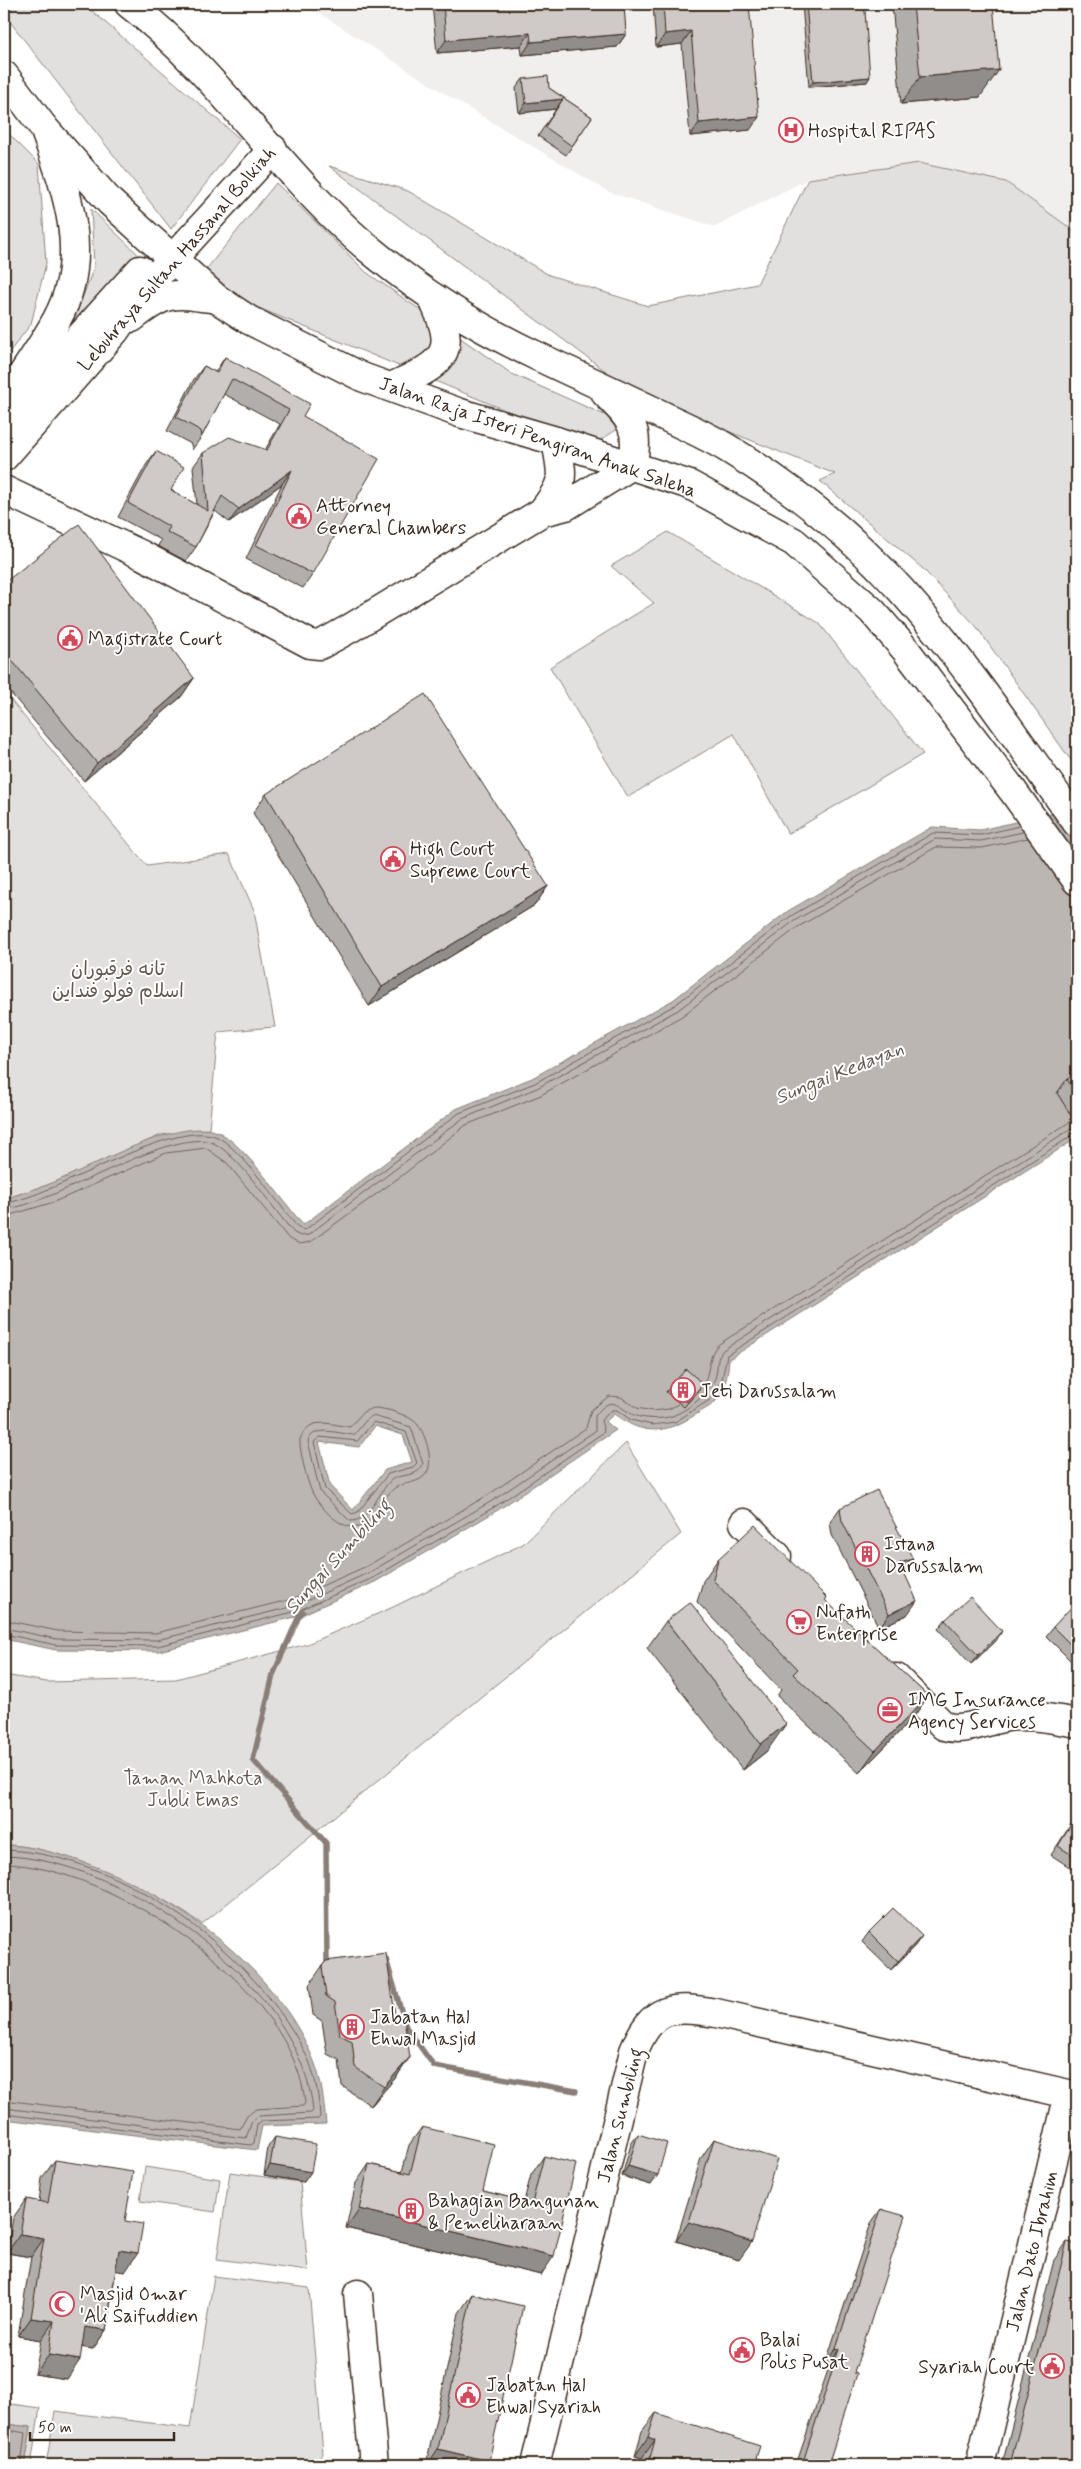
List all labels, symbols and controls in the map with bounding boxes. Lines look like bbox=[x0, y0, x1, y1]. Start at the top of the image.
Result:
hospital icon: Hospital RIPAS bbox=[778, 117, 804, 143]
place label: Hospital RIPAS bbox=[808, 119, 936, 144]
street label: Lebuhraya Sultan Hassanal Bolkiah bbox=[73, 141, 282, 377]
street label: Jalan Raja Isteri Pengiran Anak Saleha bbox=[375, 371, 699, 505]
place label: Attorney General Chambers bbox=[316, 494, 466, 541]
public building icon: Attorney General Chambers bbox=[286, 503, 312, 529]
public building icon: Magistrate Court bbox=[57, 625, 83, 651]
place label: Magistrate Court bbox=[88, 627, 222, 655]
place label: High Court Supreme Court bbox=[410, 837, 531, 884]
public building icon: High Court Supreme Court bbox=[380, 846, 406, 872]
park label: تانه فرقبوران اسلام فولو فنداين bbox=[52, 957, 184, 1005]
water label: Sungai Kedayan bbox=[771, 1035, 909, 1113]
building icon: Jeti Darussalam bbox=[670, 1377, 696, 1403]
place label: Jeti Darussalam bbox=[700, 1379, 837, 1404]
water label: Sungai Sumbiling bbox=[279, 1491, 401, 1622]
place label: Istana Darussalam bbox=[884, 1532, 984, 1579]
building icon: Istana Darussalam bbox=[854, 1541, 880, 1567]
place label: Nufath Enterprise bbox=[816, 1600, 898, 1647]
supermarket icon: Nufath Enterprise bbox=[786, 1609, 812, 1635]
place label: IMG Insurance Agency Services bbox=[908, 1688, 1046, 1736]
office icon: IMG Insurance Agency Services bbox=[877, 1697, 903, 1723]
park label: Taman Mahkota Jubli Emas bbox=[123, 1766, 263, 1813]
place label: Jabatan Hal Ehwal Masjid bbox=[370, 2005, 476, 2053]
building icon: Jabatan Hal Ehwal Masjid bbox=[339, 2014, 365, 2040]
street label: Jalan Sumbiling bbox=[592, 2045, 652, 2186]
street label: Jalan Dato Ibrahim bbox=[1000, 2168, 1065, 2335]
place label: Bahagian Bangunan & Pemeliharaan bbox=[428, 2189, 599, 2236]
building icon: Bahagian Bangunan & Pemeliharaan bbox=[398, 2198, 424, 2224]
place label: Masjid Omar 'Ali Saifuddien bbox=[80, 2282, 198, 2329]
mosque icon: Masjid Omar 'Ali Saifuddien bbox=[49, 2291, 75, 2317]
place label: Balai Polis Pusat bbox=[760, 2328, 849, 2375]
public building icon: Balai Polis Pusat bbox=[729, 2337, 755, 2363]
public building icon: Syariah Court bbox=[1039, 2353, 1065, 2379]
place label: Syariah Court bbox=[918, 2355, 1034, 2380]
place label: Jabatan Hal Ehwal Syariah bbox=[486, 2373, 601, 2420]
public building icon: Jabatan Hal Ehwal Syariah bbox=[455, 2382, 481, 2408]
scale bar bbox=[30, 2409, 174, 2441]
text: 50 m bbox=[38, 2418, 72, 2438]

